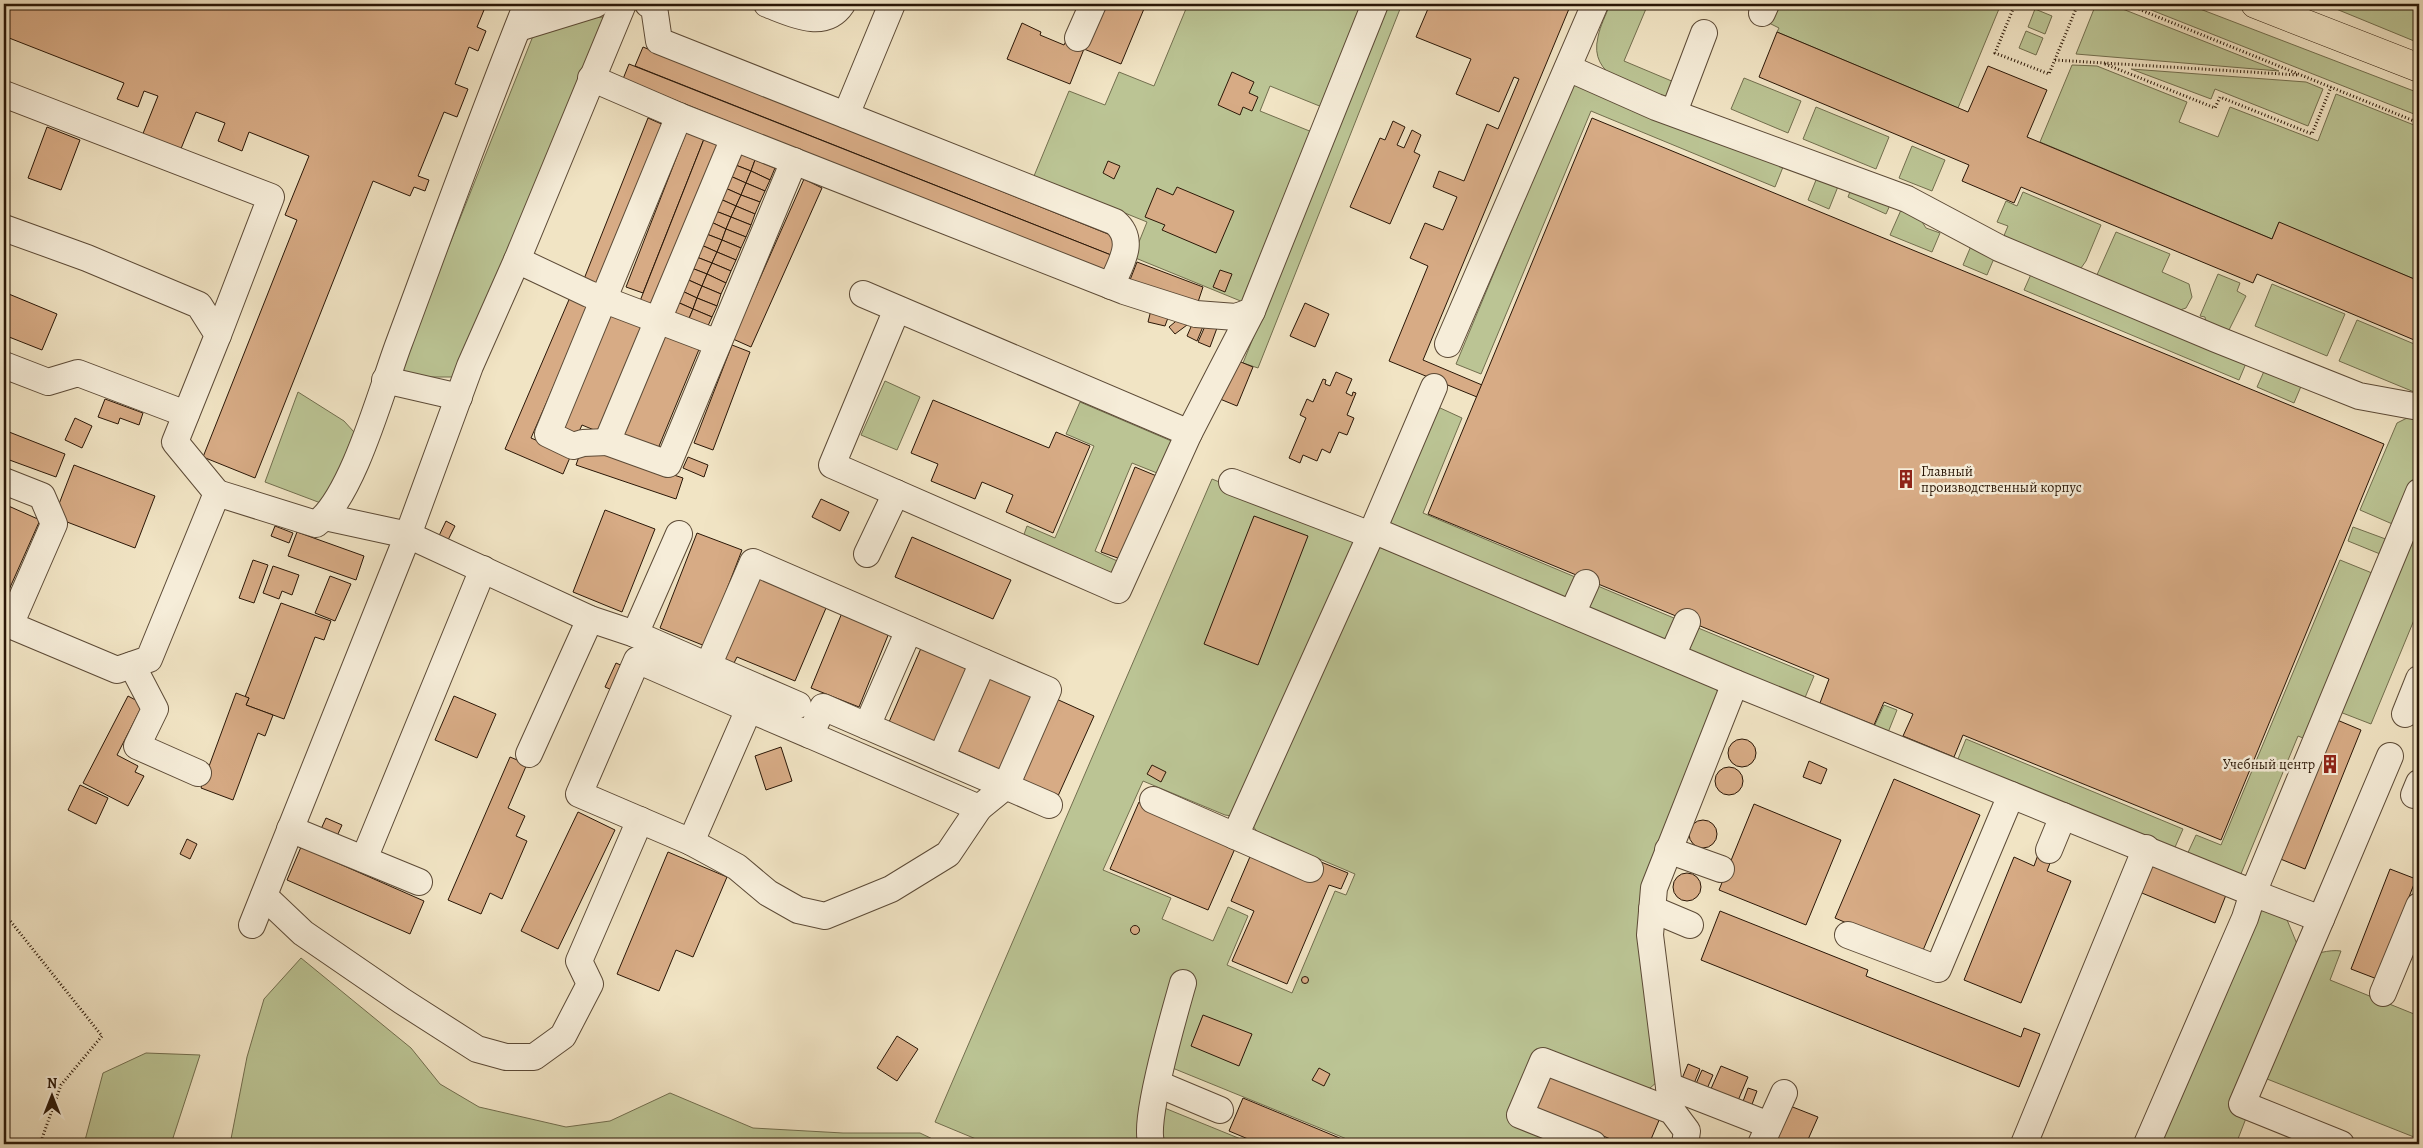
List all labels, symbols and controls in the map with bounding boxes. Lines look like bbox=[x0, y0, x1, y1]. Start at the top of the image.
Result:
place label: Главный производственный корпус bbox=[1921, 462, 2082, 497]
building icon: Главный производственный корпус bbox=[1895, 468, 1917, 490]
building icon: Учебный центр bbox=[2319, 753, 2341, 775]
place label: Учебный центр bbox=[2223, 755, 2315, 774]
north arrow bbox=[28, 1070, 78, 1120]
text: N bbox=[47, 1074, 57, 1093]

